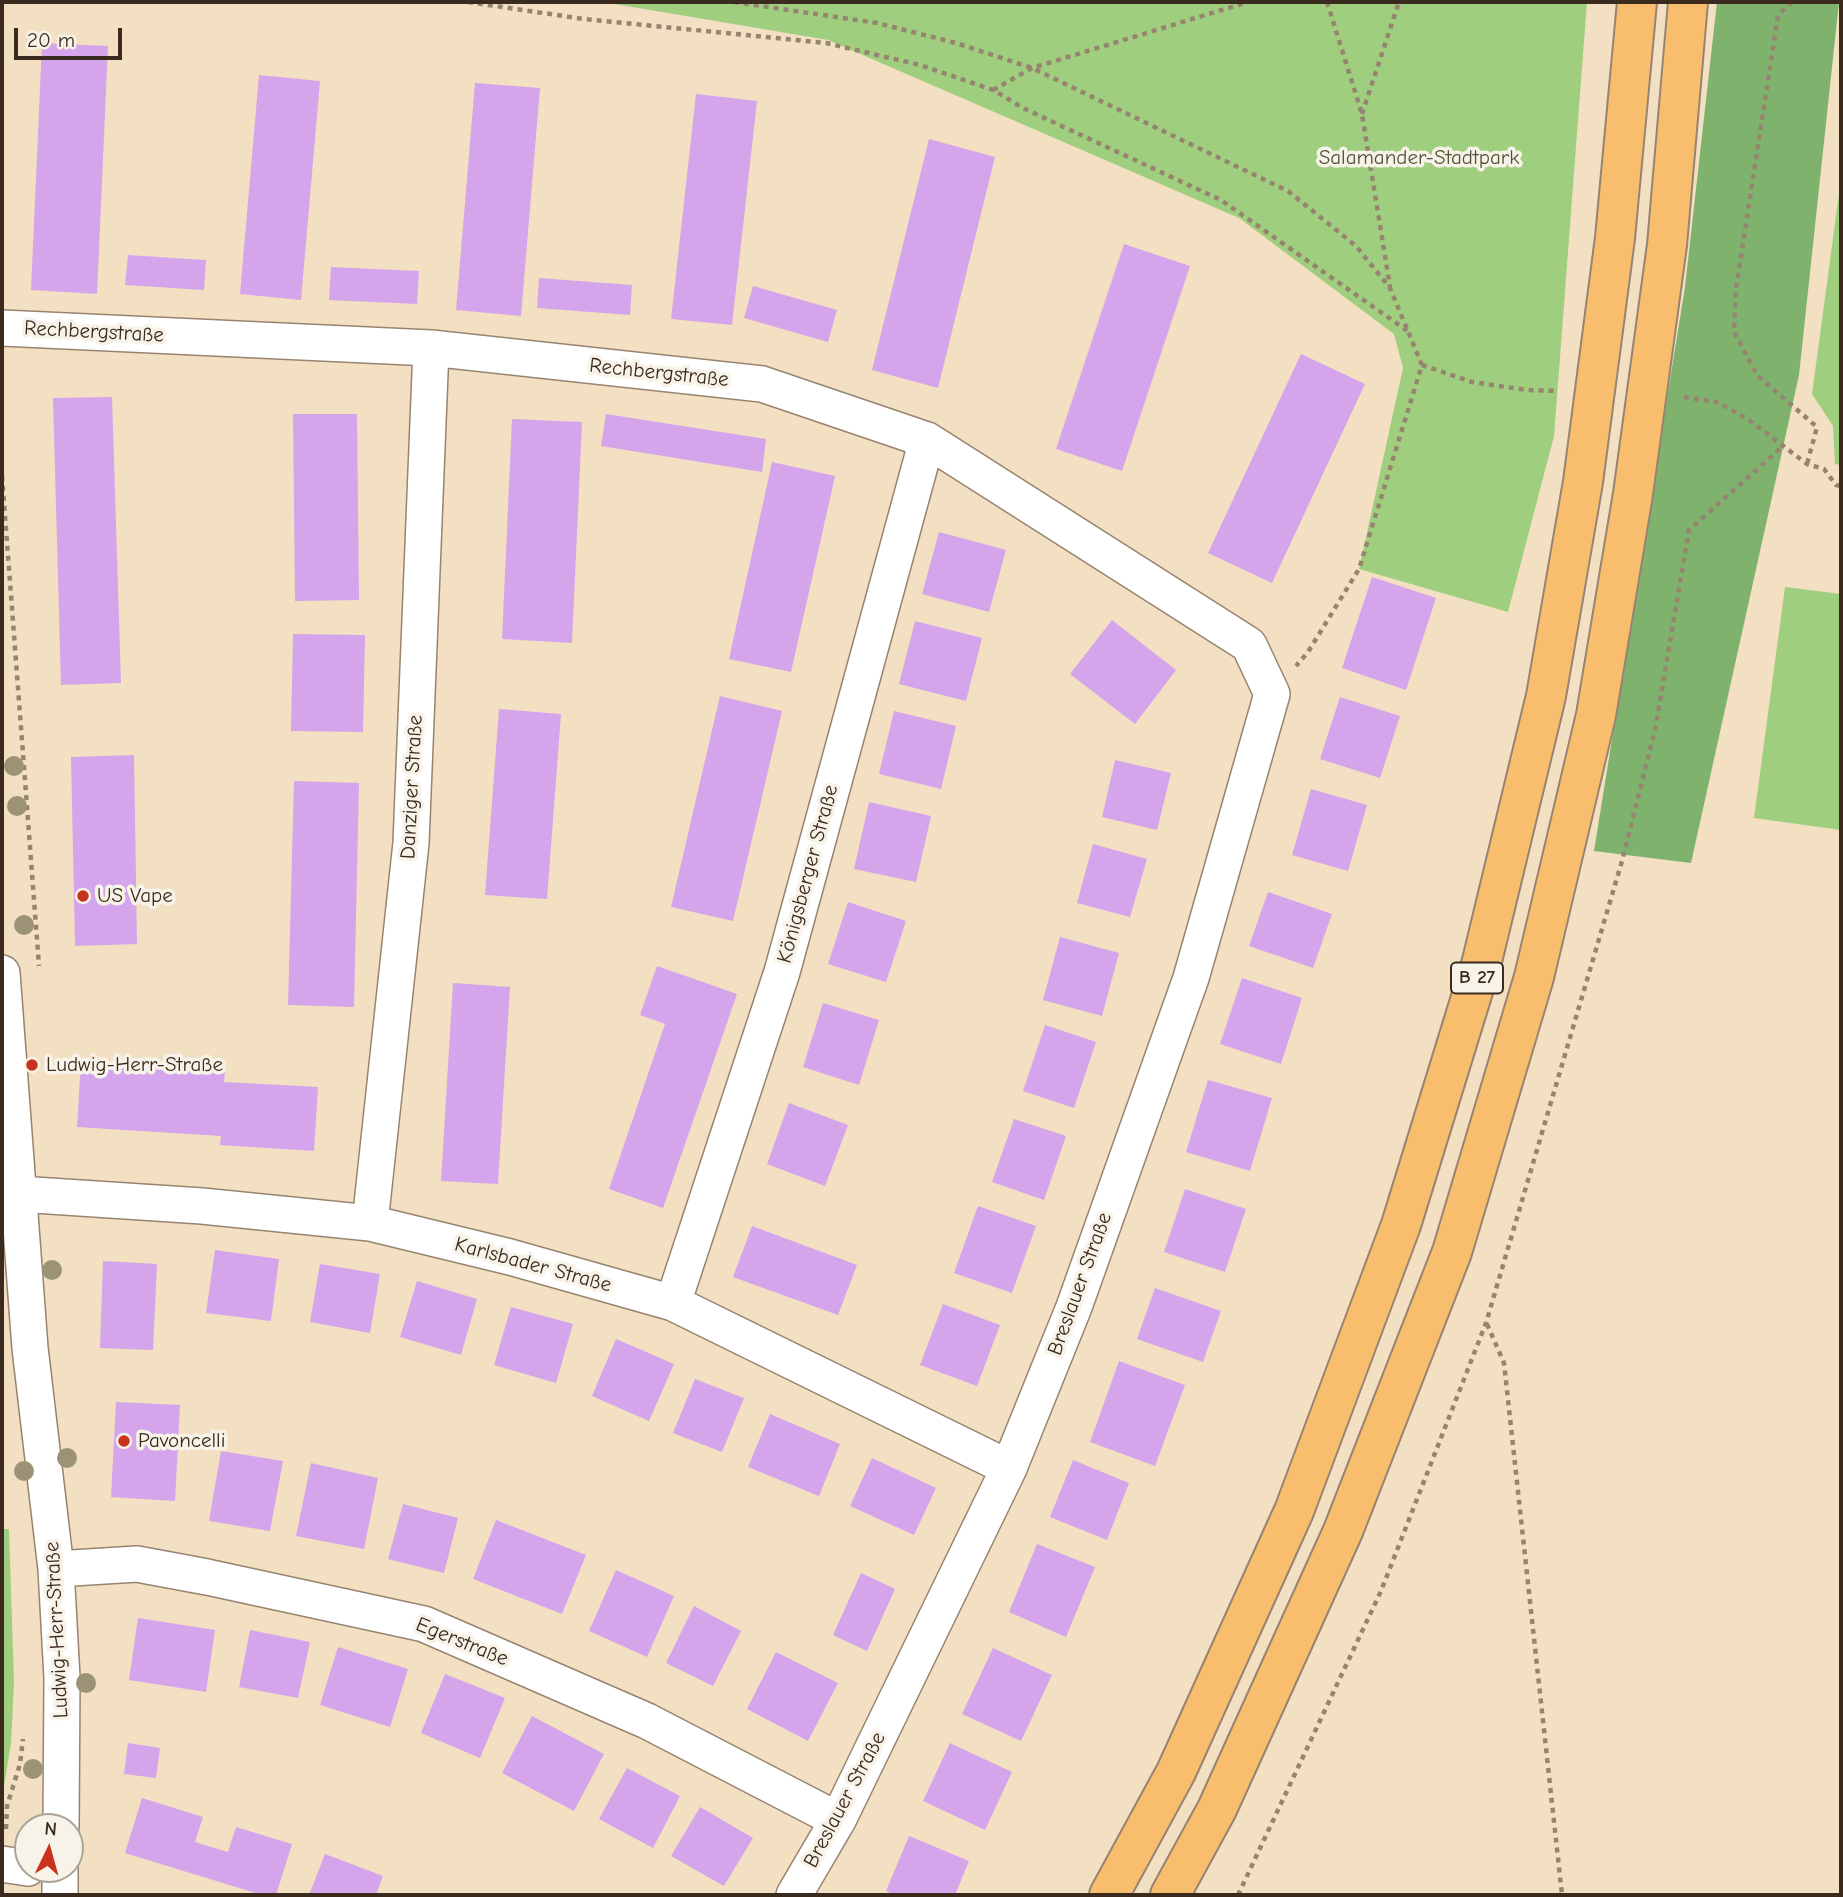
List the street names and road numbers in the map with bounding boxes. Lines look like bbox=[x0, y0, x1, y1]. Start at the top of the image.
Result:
street label: Rechbergstraße bbox=[24, 316, 164, 348]
street label: Rechbergstraße bbox=[588, 353, 730, 393]
street label: Danziger Straße bbox=[396, 714, 428, 860]
street label: Königsberger Straße bbox=[772, 782, 844, 966]
road number: B 27 bbox=[1451, 962, 1503, 994]
street label: Breslauer Straße bbox=[1042, 1209, 1118, 1359]
street label: Karlsbader Straße bbox=[452, 1232, 614, 1298]
street label: Ludwig-Herr-Straße bbox=[40, 1541, 74, 1719]
street label: Egerstraße bbox=[412, 1612, 512, 1672]
street label: Breslauer Straße bbox=[799, 1728, 891, 1872]

